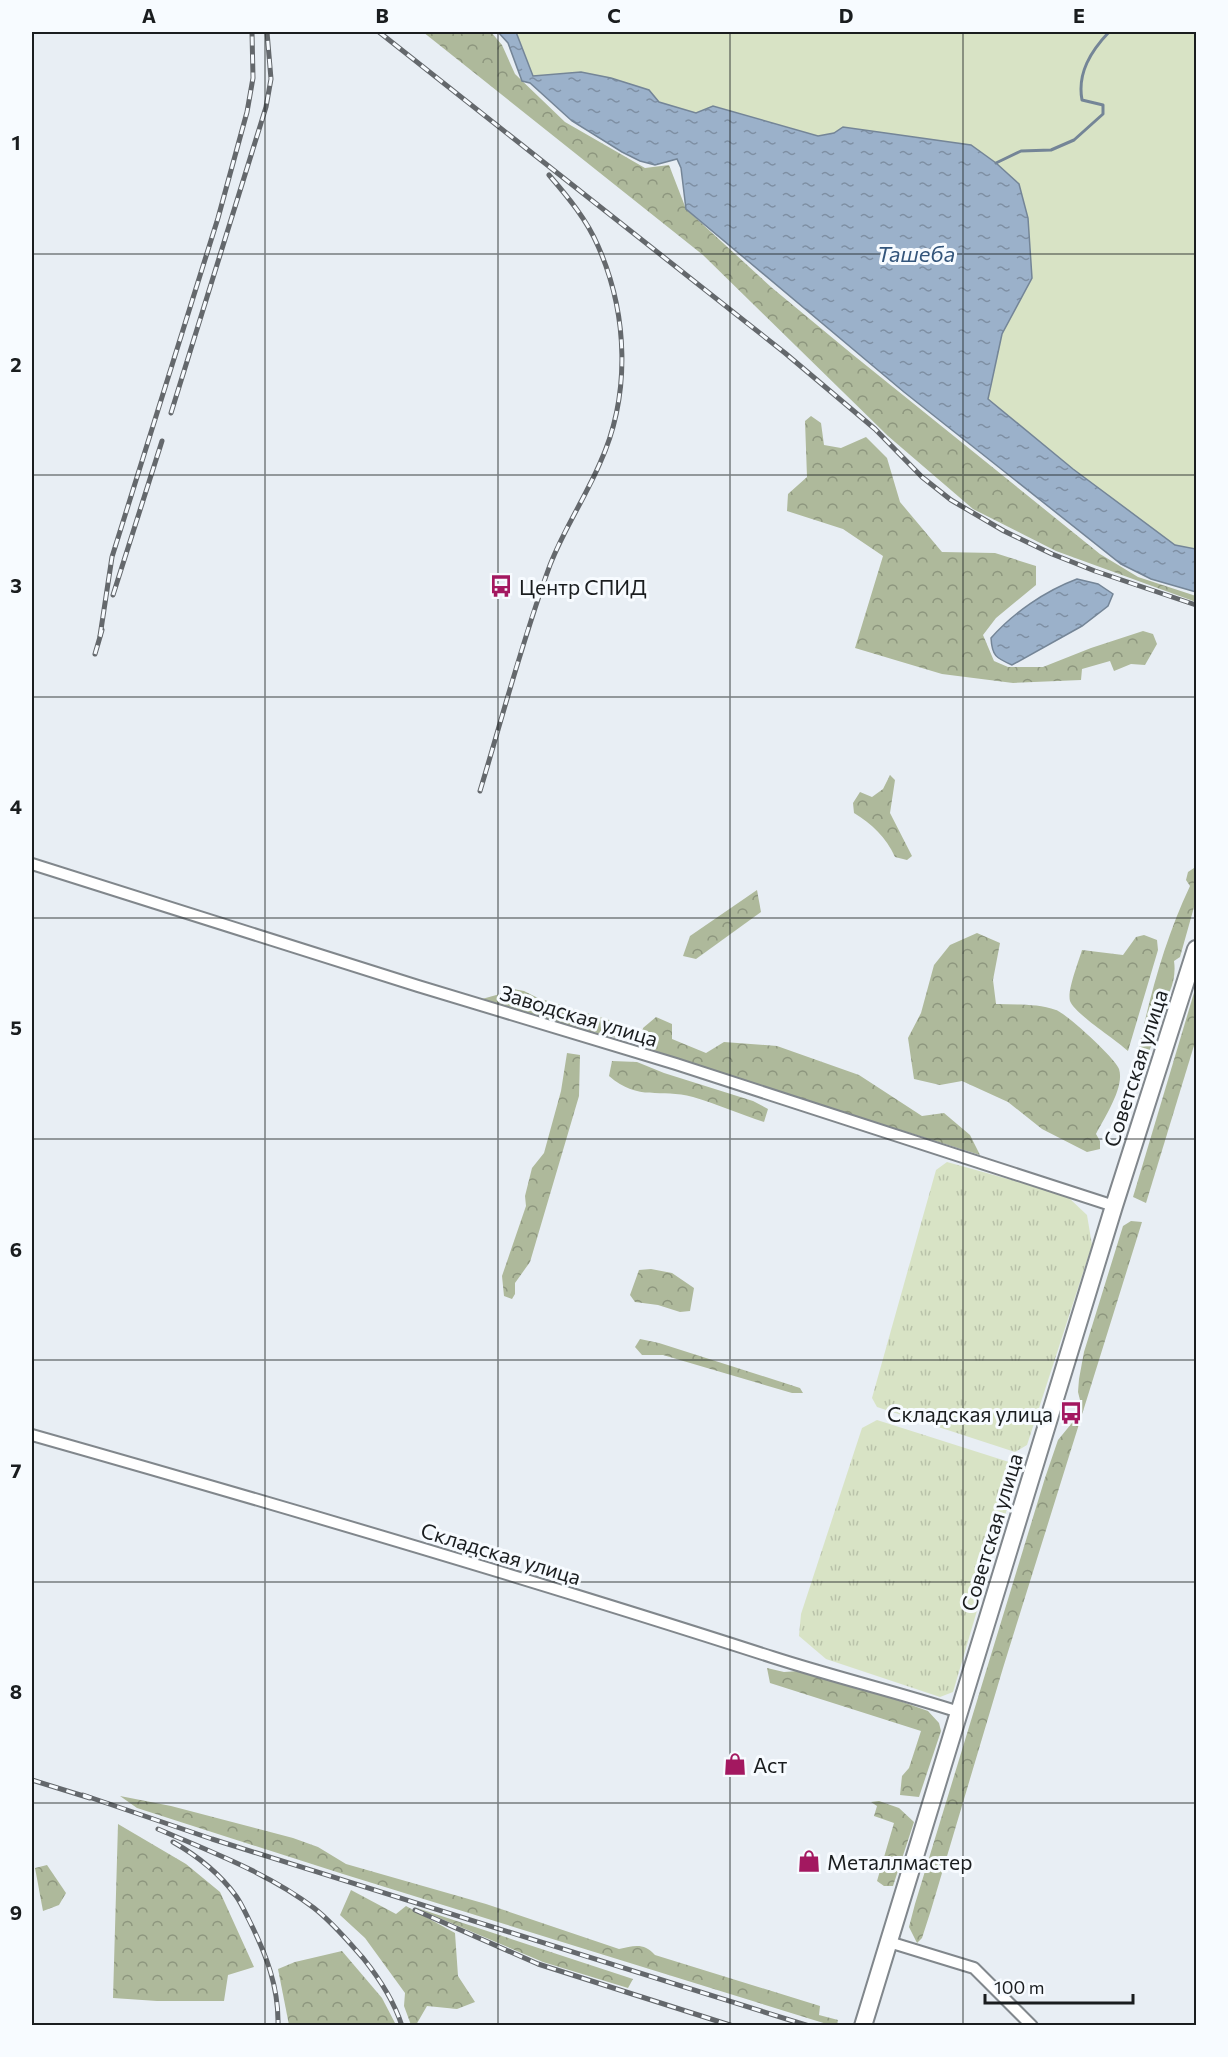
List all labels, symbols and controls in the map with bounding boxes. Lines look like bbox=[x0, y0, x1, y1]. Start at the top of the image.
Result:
text: A bbox=[142, 3, 156, 27]
text: B bbox=[375, 3, 389, 27]
text: C bbox=[607, 3, 621, 27]
text: D bbox=[839, 3, 853, 27]
text: E bbox=[1073, 3, 1085, 27]
text: 1 bbox=[11, 130, 21, 154]
water label: Ташеба bbox=[877, 240, 955, 267]
text: 2 bbox=[10, 352, 22, 376]
text: 3 bbox=[10, 573, 22, 597]
bus stop icon: Центр СПИД bbox=[488, 573, 514, 599]
place label: Центр СПИД bbox=[519, 574, 647, 599]
text: 4 bbox=[10, 794, 22, 818]
street label: Заводская улица bbox=[497, 979, 661, 1051]
street label: Советская улица bbox=[1098, 986, 1172, 1150]
text: 5 bbox=[10, 1015, 22, 1039]
text: 6 bbox=[10, 1237, 22, 1261]
bus stop icon: Складская улица bbox=[1058, 1400, 1084, 1426]
place label: Складская улица bbox=[887, 1401, 1053, 1426]
street label: Советская улица bbox=[955, 1450, 1027, 1614]
text: 7 bbox=[11, 1458, 22, 1482]
street label: Складская улица bbox=[418, 1517, 584, 1589]
text: 8 bbox=[10, 1679, 22, 1703]
shop icon: Аст bbox=[722, 1751, 748, 1777]
place label: Аст bbox=[753, 1752, 787, 1777]
shop icon: Металлмастер bbox=[796, 1848, 822, 1874]
place label: Металлмастер bbox=[827, 1849, 972, 1874]
text: 9 bbox=[10, 1900, 22, 1924]
scale bar bbox=[985, 1967, 1134, 2005]
text: 100 m bbox=[994, 1976, 1044, 1998]

